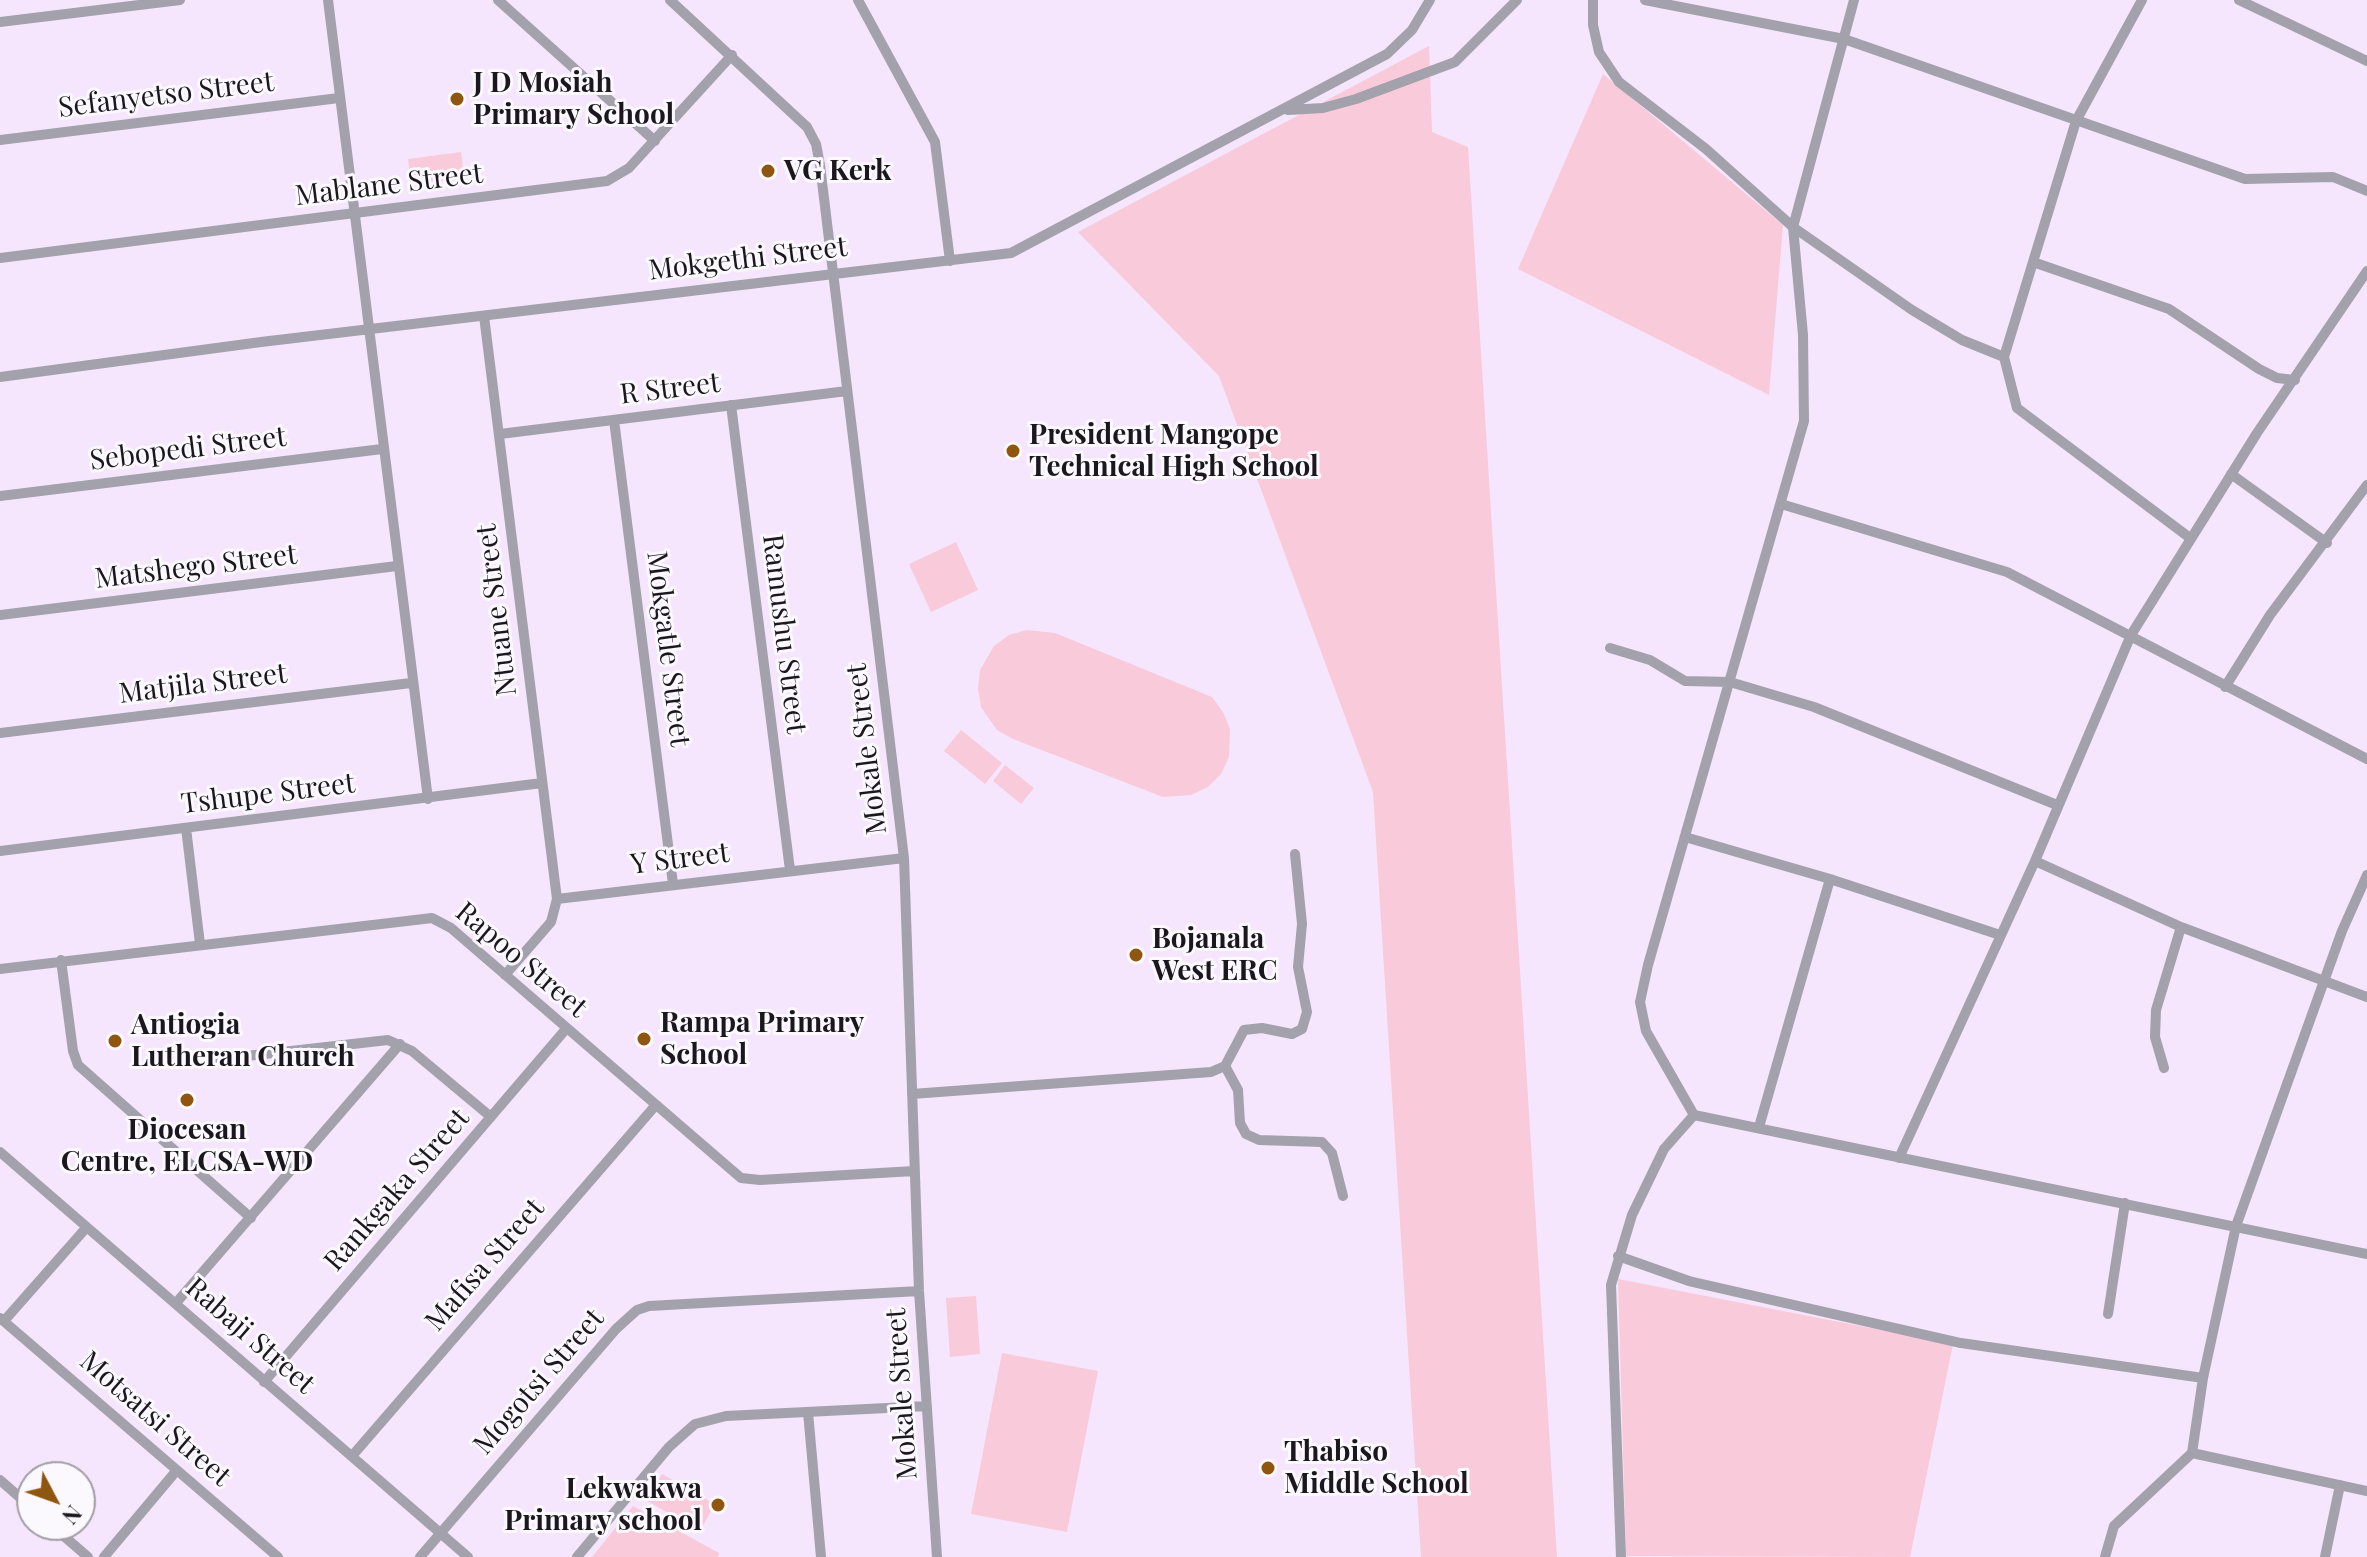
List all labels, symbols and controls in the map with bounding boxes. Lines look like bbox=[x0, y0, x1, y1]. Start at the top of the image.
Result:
street label: Sefanyetso Street bbox=[56, 65, 276, 125]
place label: J D Mosiah Primary School bbox=[473, 66, 674, 132]
marker: J D Mosiah Primary School bbox=[448, 90, 466, 108]
place label: VG Kerk bbox=[784, 154, 891, 188]
street label: Mablane Street bbox=[293, 157, 485, 213]
marker: VG Kerk bbox=[759, 162, 777, 180]
street label: Mokgethi Street bbox=[647, 230, 849, 288]
street label: R Street bbox=[618, 366, 722, 412]
place label: President Mangope Technical High School bbox=[1029, 418, 1319, 484]
street label: Sebopedi Street bbox=[88, 420, 288, 478]
marker: President Mangope Technical High School bbox=[1004, 442, 1022, 460]
street label: Ntuane Street bbox=[470, 522, 524, 698]
street label: Ramushu Street bbox=[755, 532, 813, 736]
street label: Matshego Street bbox=[93, 538, 299, 596]
street label: Mokgatle Street bbox=[639, 549, 697, 749]
street label: Matjila Street bbox=[117, 657, 289, 711]
street label: Mokale Street bbox=[840, 662, 894, 836]
street label: Tshupe Street bbox=[179, 767, 357, 821]
street label: Y Street bbox=[629, 836, 731, 882]
street label: Rapoo Street bbox=[448, 895, 594, 1025]
place label: Bojanala West ERC bbox=[1152, 922, 1277, 988]
marker: Bojanala West ERC bbox=[1127, 946, 1145, 964]
place label: Rampa Primary School bbox=[660, 1006, 864, 1072]
place label: Antiogia Lutheran Church bbox=[131, 1008, 355, 1074]
marker: Rampa Primary School bbox=[635, 1030, 653, 1048]
marker: Antiogia Lutheran Church bbox=[106, 1032, 124, 1050]
marker: Diocesan Centre, ELCSA-WD bbox=[178, 1091, 196, 1109]
street label: Rankgaka Street bbox=[317, 1102, 477, 1278]
place label: Diocesan Centre, ELCSA-WD bbox=[61, 1113, 313, 1179]
street label: Mafisa Street bbox=[418, 1192, 552, 1338]
street label: Rabaji Street bbox=[179, 1271, 321, 1401]
street label: Mogotsi Street bbox=[467, 1302, 611, 1462]
street label: Mokale Street bbox=[879, 1307, 925, 1481]
street label: Motsatsi Street bbox=[73, 1345, 237, 1493]
place label: Thabiso Middle School bbox=[1284, 1435, 1469, 1501]
marker: Thabiso Middle School bbox=[1259, 1459, 1277, 1477]
north arrow bbox=[16, 1461, 96, 1541]
place label: Lekwakwa Primary school bbox=[504, 1472, 702, 1538]
marker: Lekwakwa Primary school bbox=[709, 1496, 727, 1514]
text: N bbox=[56, 1500, 89, 1531]

